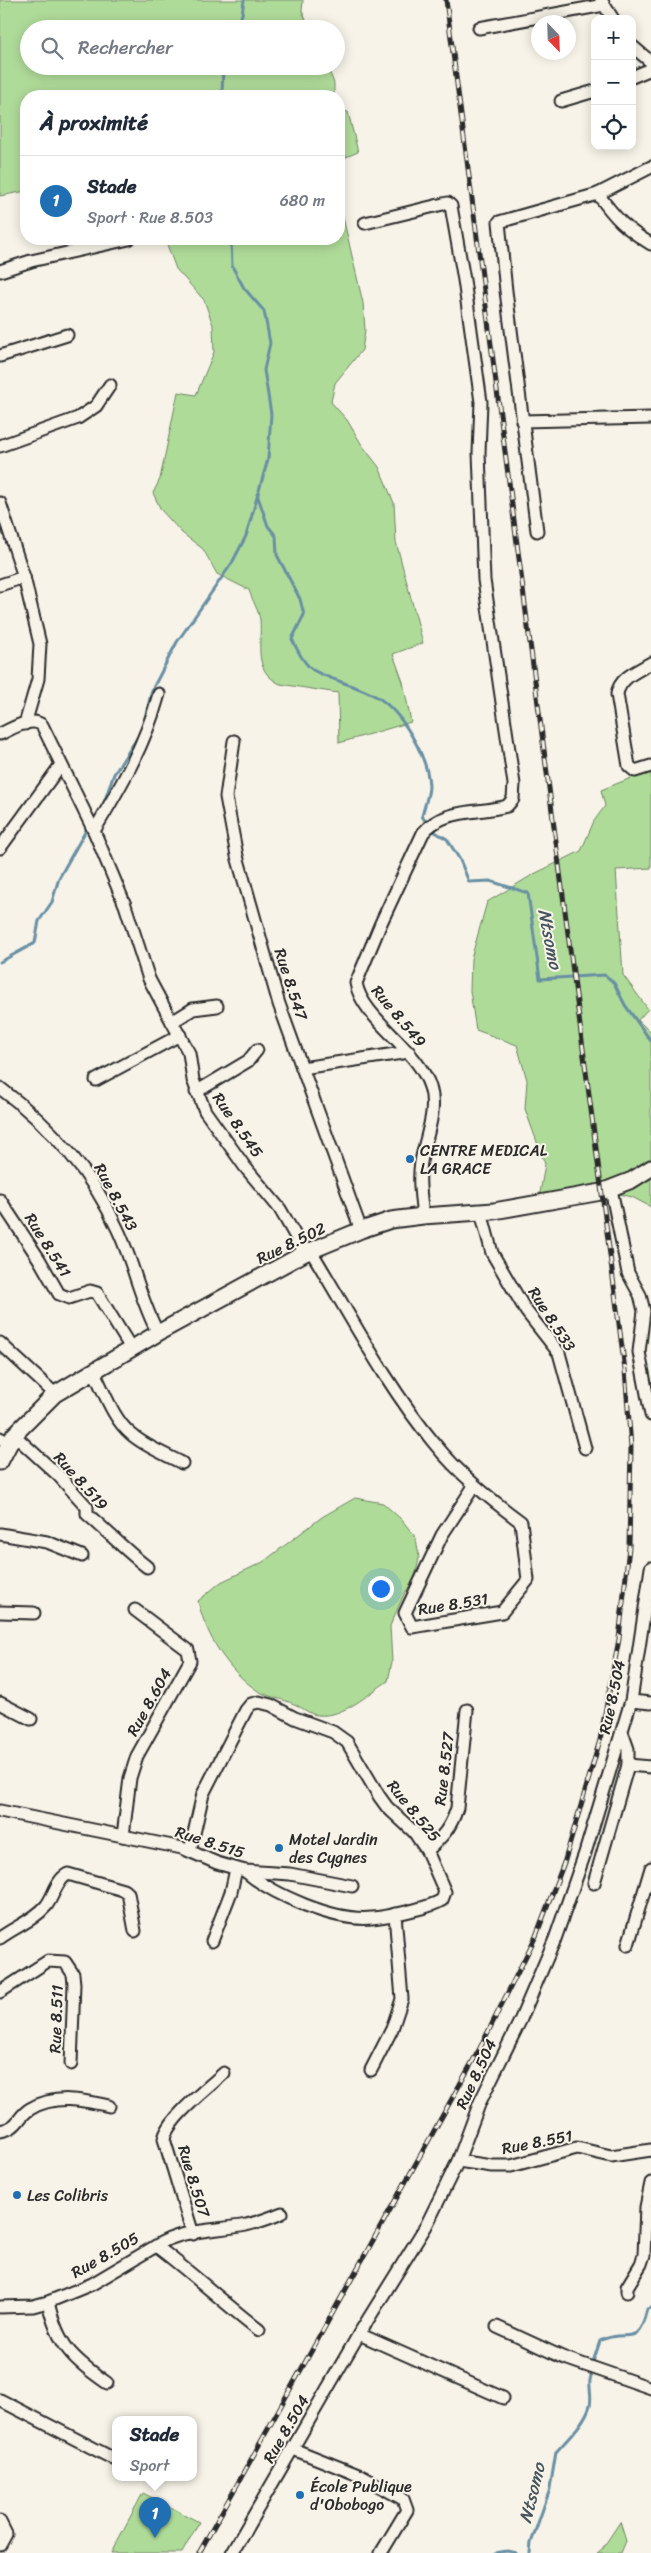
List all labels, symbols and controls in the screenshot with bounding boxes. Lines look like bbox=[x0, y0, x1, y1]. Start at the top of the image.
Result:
north arrow bbox=[531, 15, 576, 60]
map controls bbox=[591, 15, 636, 150]
button: + bbox=[591, 15, 636, 60]
search box bbox=[20, 20, 345, 75]
text: Rechercher bbox=[78, 31, 173, 64]
icon: search bbox=[38, 34, 66, 62]
button: − bbox=[591, 60, 636, 105]
text: À proximité bbox=[40, 104, 148, 142]
button: locate bbox=[591, 105, 636, 150]
text: Stade bbox=[87, 170, 137, 203]
text: 1 bbox=[53, 186, 59, 215]
text: 680 m bbox=[280, 186, 325, 215]
text: Sport · Rue 8.503 bbox=[87, 203, 213, 232]
water label: Ntsomo bbox=[528, 906, 572, 974]
street label: Rue 8.547 bbox=[266, 944, 316, 1025]
street label: Rue 8.549 bbox=[364, 978, 434, 1054]
street label: Rue 8.545 bbox=[205, 1086, 271, 1164]
place label: CENTRE MEDICAL LA GRACE bbox=[420, 1136, 548, 1183]
marker: CENTRE MEDICAL LA GRACE bbox=[404, 1153, 416, 1165]
street label: Rue 8.543 bbox=[86, 1158, 146, 1237]
street label: Rue 8.541 bbox=[17, 1207, 79, 1283]
street label: Rue 8.502 bbox=[251, 1214, 331, 1272]
street label: Rue 8.533 bbox=[520, 1281, 584, 1357]
street label: Rue 8.519 bbox=[46, 1445, 116, 1517]
your location bbox=[368, 1576, 394, 1602]
street label: Rue 8.531 bbox=[416, 1584, 490, 1624]
street label: Rue 8.504 bbox=[590, 1657, 634, 1737]
street label: Rue 8.604 bbox=[118, 1662, 180, 1742]
street label: Rue 8.527 bbox=[425, 1730, 463, 1807]
street label: Rue 8.525 bbox=[379, 1773, 449, 1849]
street label: Rue 8.515 bbox=[171, 1817, 249, 1867]
place label: Motel Jardin des Cygnes bbox=[289, 1825, 378, 1872]
marker: Motel Jardin des Cygnes bbox=[273, 1842, 285, 1854]
street label: Rue 8.511 bbox=[40, 1984, 72, 2054]
street label: Rue 8.504 bbox=[447, 2034, 505, 2114]
street label: Rue 8.551 bbox=[499, 2121, 575, 2163]
street label: Rue 8.507 bbox=[169, 2141, 219, 2222]
place label: Les Colibris bbox=[27, 2181, 109, 2210]
marker: Les Colibris bbox=[11, 2189, 23, 2201]
street label: Rue 8.505 bbox=[65, 2224, 145, 2286]
street label: Rue 8.504 bbox=[255, 2389, 317, 2469]
popup bbox=[112, 2416, 197, 2481]
text: Stade bbox=[130, 2418, 179, 2451]
text: Sport bbox=[130, 2451, 169, 2480]
water label: Ntsomo bbox=[509, 2458, 555, 2526]
place label: École Publique d'Obobogo bbox=[310, 2472, 412, 2519]
marker: École Publique d'Obobogo bbox=[294, 2489, 306, 2501]
pin: 1 bbox=[139, 2497, 171, 2538]

